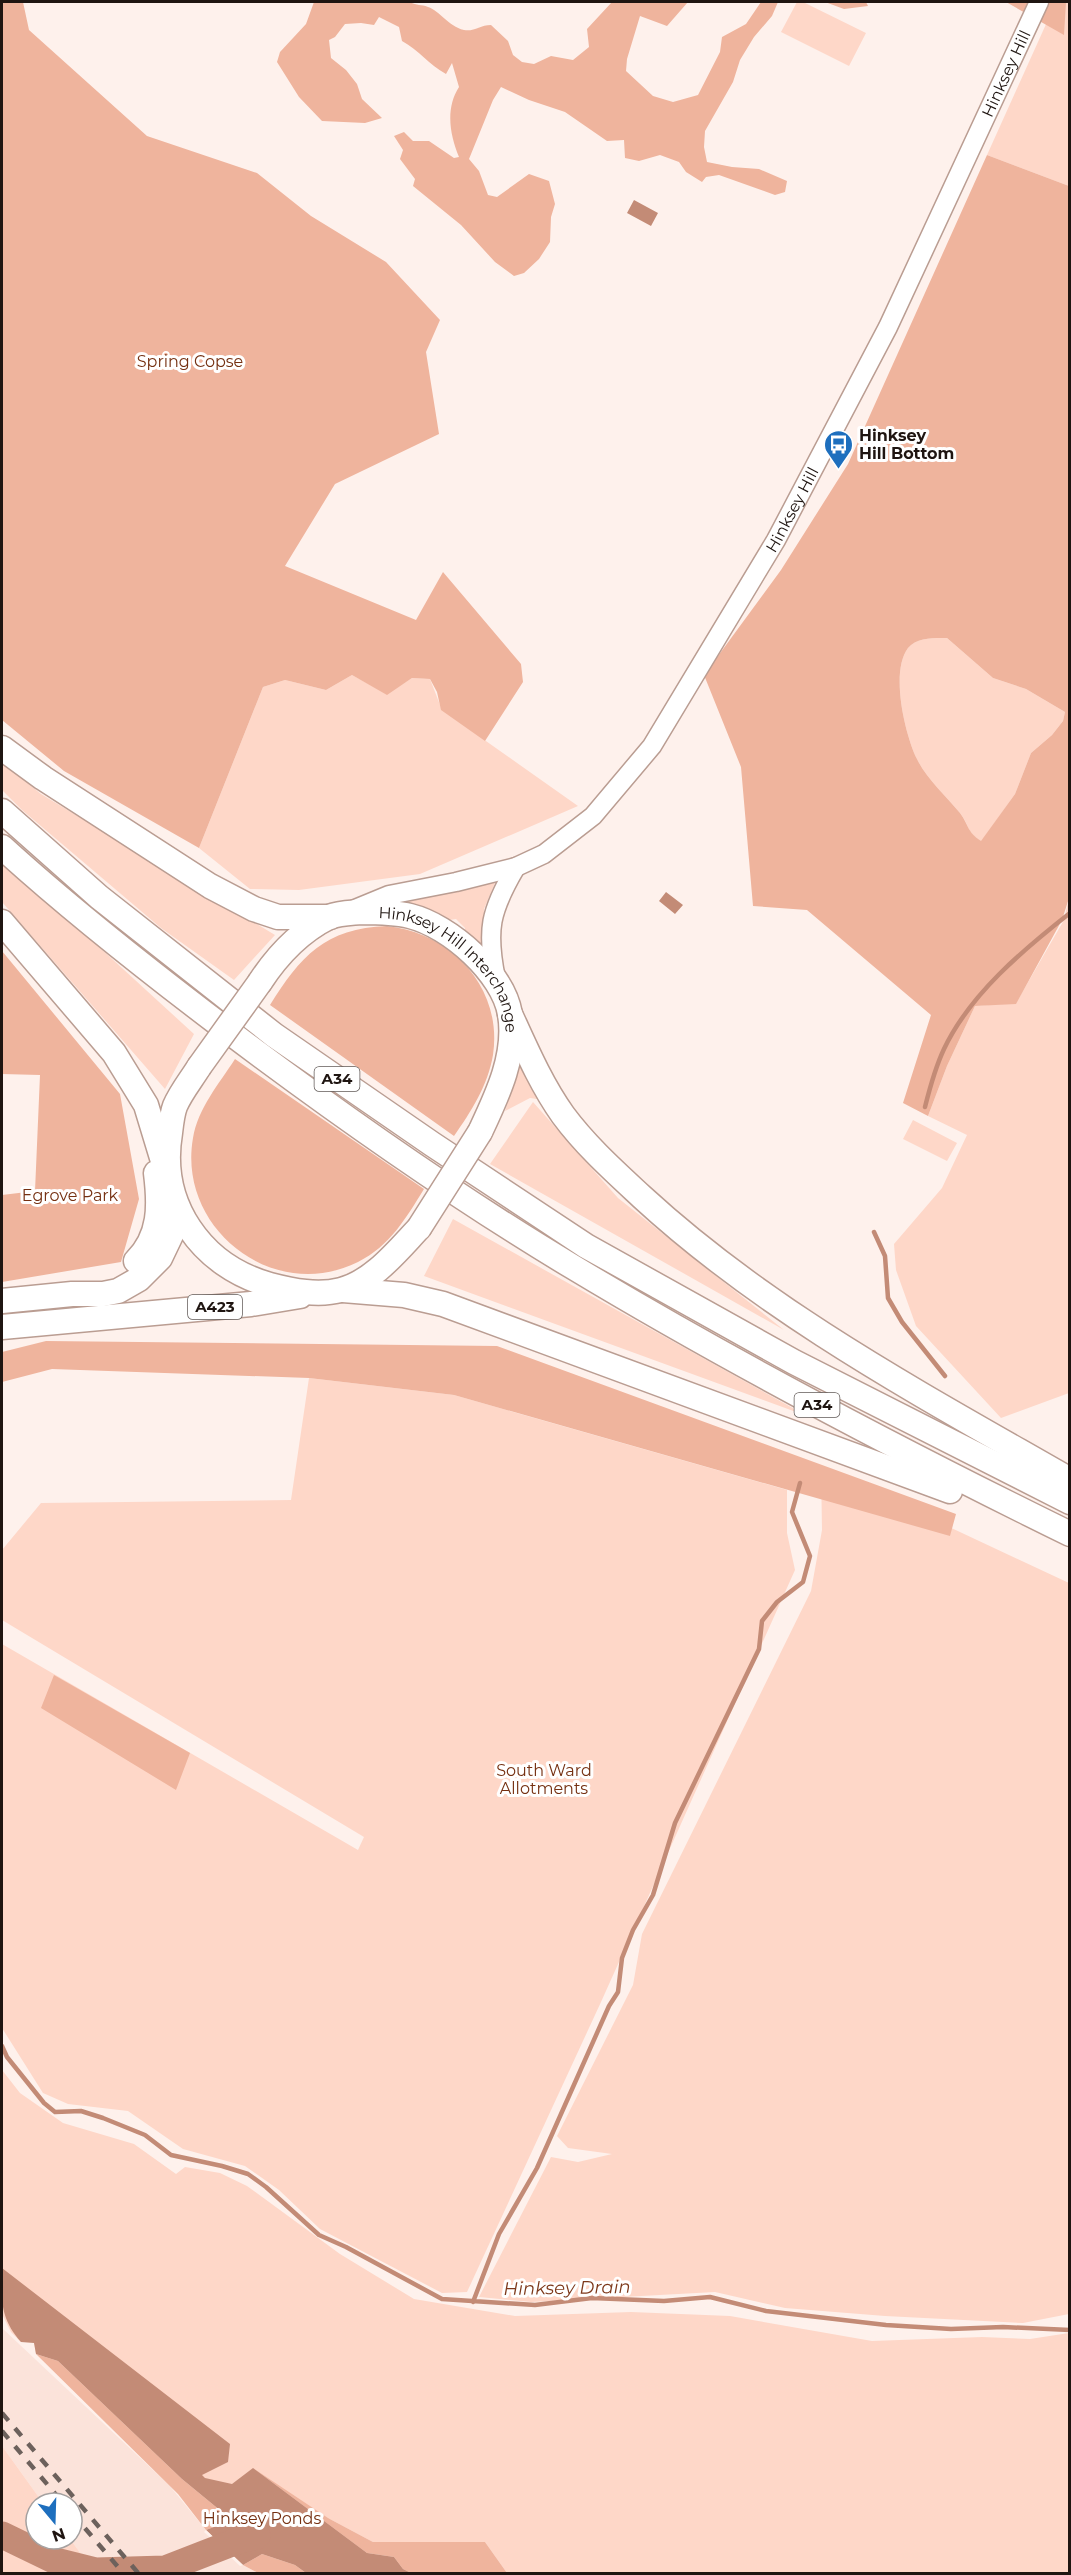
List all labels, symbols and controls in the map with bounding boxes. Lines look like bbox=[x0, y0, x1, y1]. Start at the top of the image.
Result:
street label: Hinksey Hill bbox=[978, 27, 1035, 120]
park label: Spring Copse bbox=[137, 352, 243, 371]
place label: Hinksey Hill Bottom bbox=[859, 426, 954, 463]
bus stop icon: Hinksey Hill Bottom bbox=[822, 428, 854, 470]
street label: Hinksey Hill bbox=[762, 464, 823, 556]
street label: Hinksey Hill Interchange bbox=[378, 903, 521, 1033]
road number: A34 bbox=[314, 1067, 360, 1091]
park label: Egrove Park bbox=[22, 1186, 119, 1205]
road number: A423 bbox=[188, 1295, 242, 1319]
road number: A34 bbox=[794, 1393, 840, 1417]
park label: South Ward Allotments bbox=[496, 1761, 592, 1798]
water label: Hinksey Drain bbox=[503, 2276, 631, 2300]
north arrow bbox=[24, 2491, 84, 2551]
park label: Hinksey Ponds bbox=[203, 2509, 321, 2528]
text: N bbox=[50, 2524, 68, 2546]

